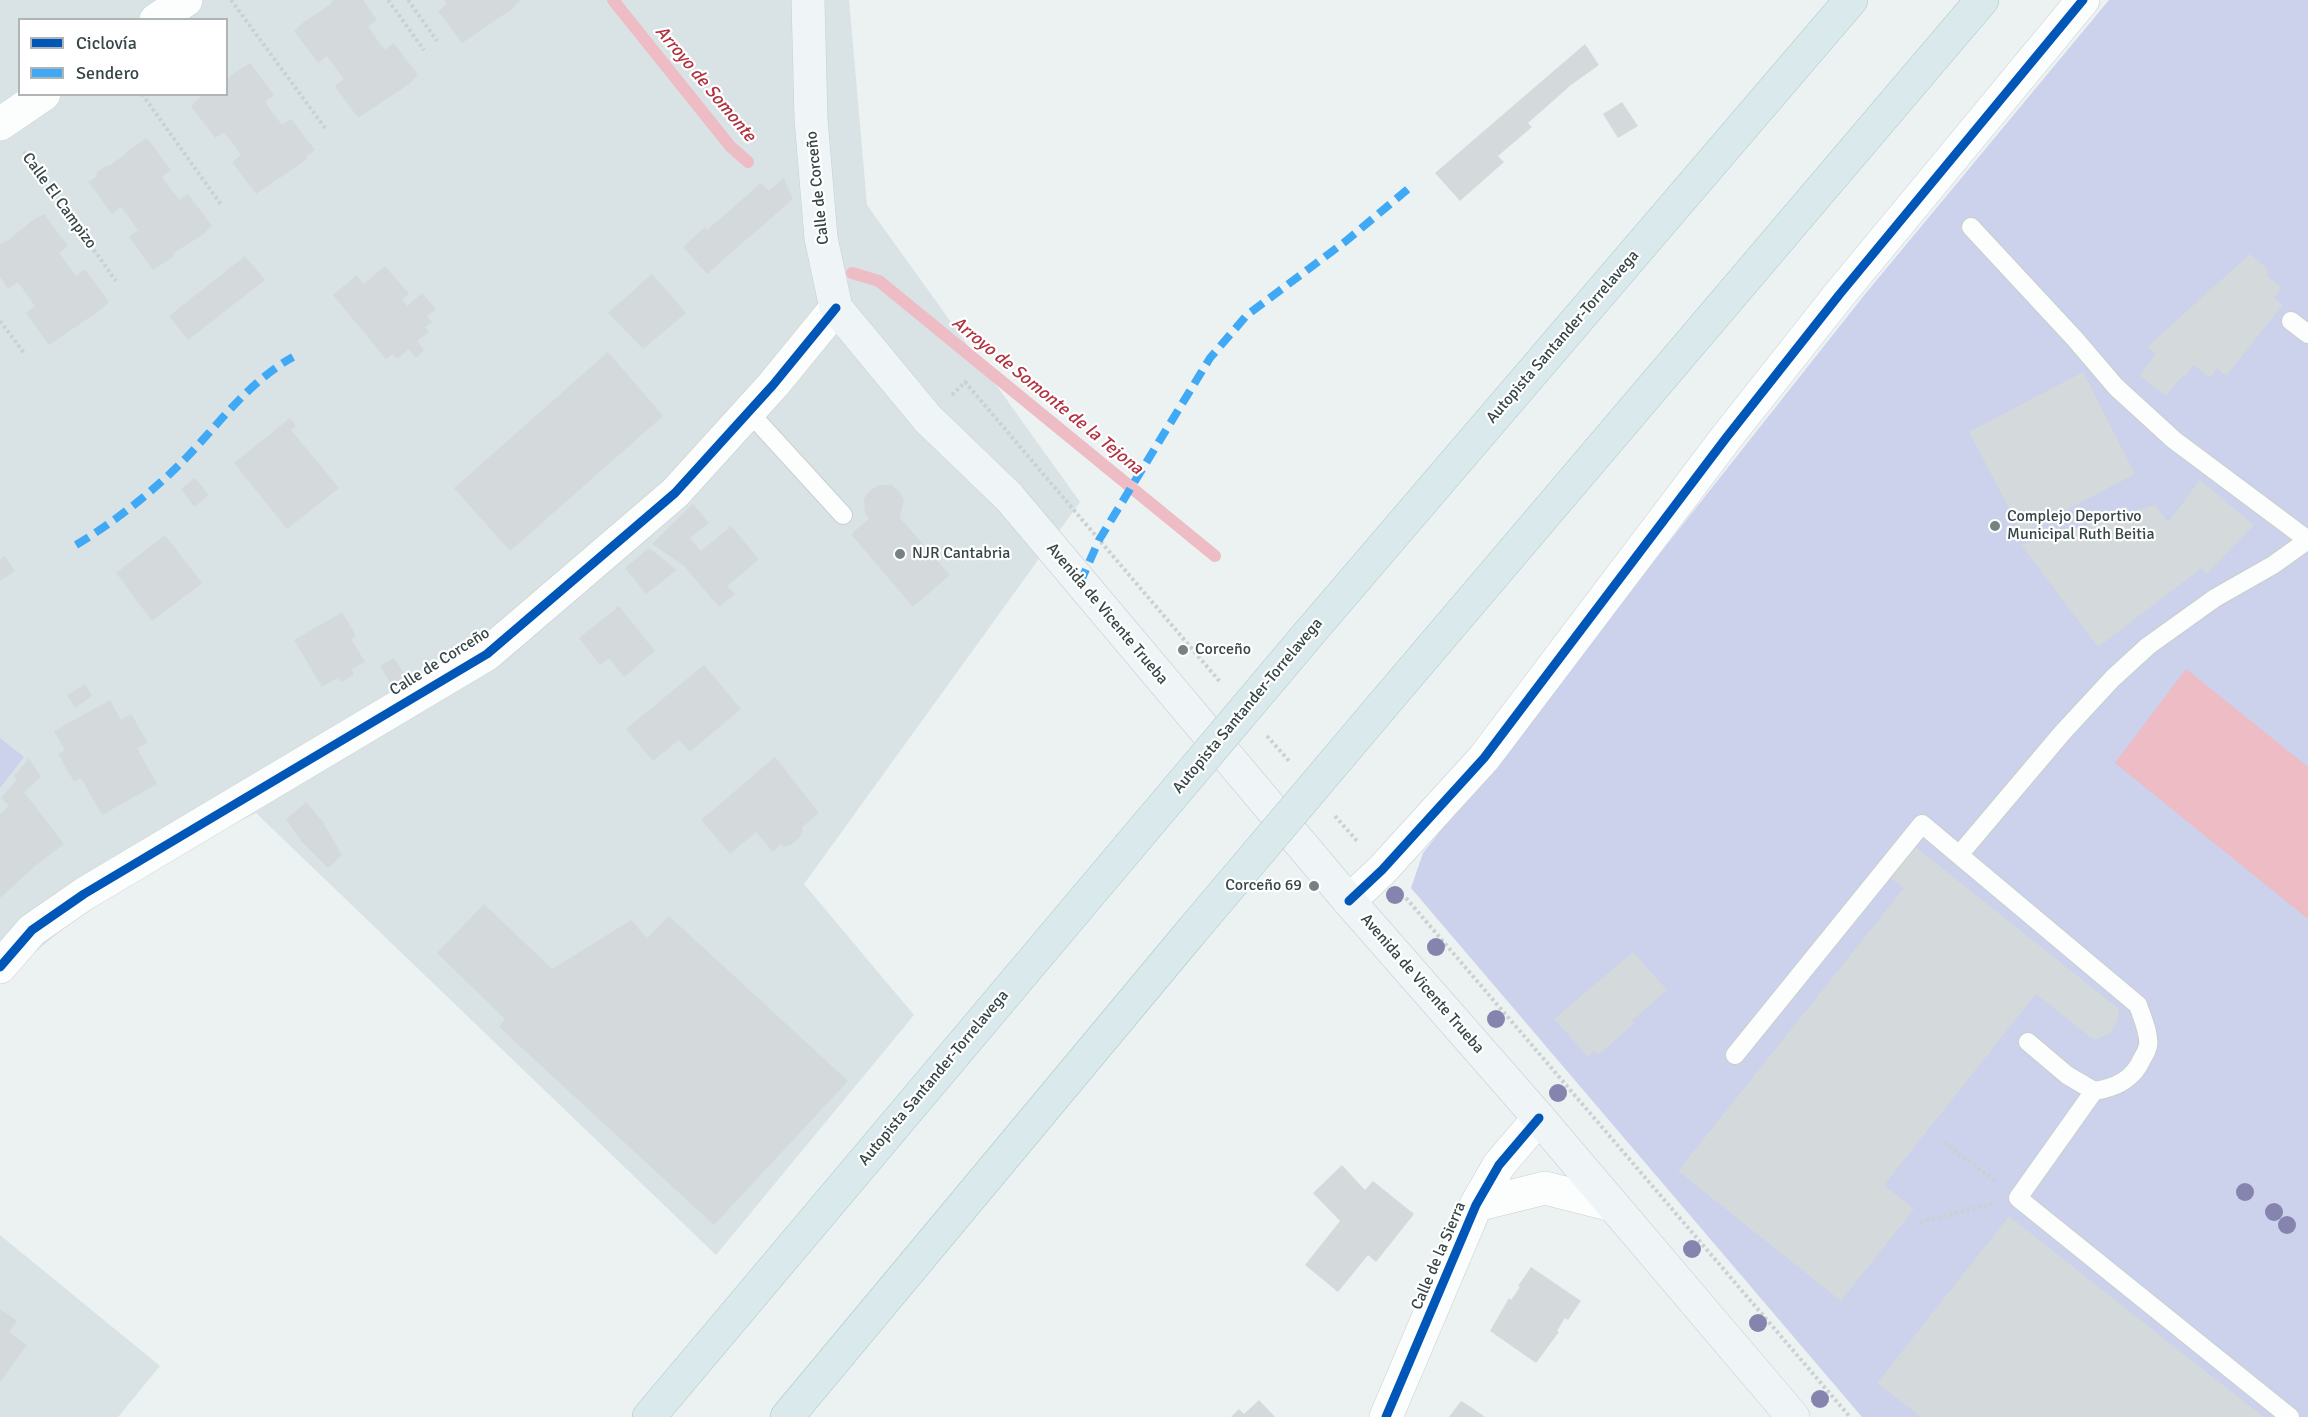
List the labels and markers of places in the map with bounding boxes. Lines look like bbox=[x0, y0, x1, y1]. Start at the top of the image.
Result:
place label: Complejo Deportivo Municipal Ruth Beitia bbox=[2007, 507, 2155, 545]
marker: Complejo Deportivo Municipal Ruth Beitia bbox=[1988, 519, 2002, 533]
place label: NJR Cantabria bbox=[912, 544, 1010, 564]
marker: NJR Cantabria bbox=[893, 547, 907, 561]
place label: Corceño bbox=[1195, 640, 1251, 660]
marker: Corceño bbox=[1176, 643, 1190, 657]
place label: Corceño 69 bbox=[1225, 876, 1302, 896]
marker: Corceño 69 bbox=[1307, 879, 1321, 893]

